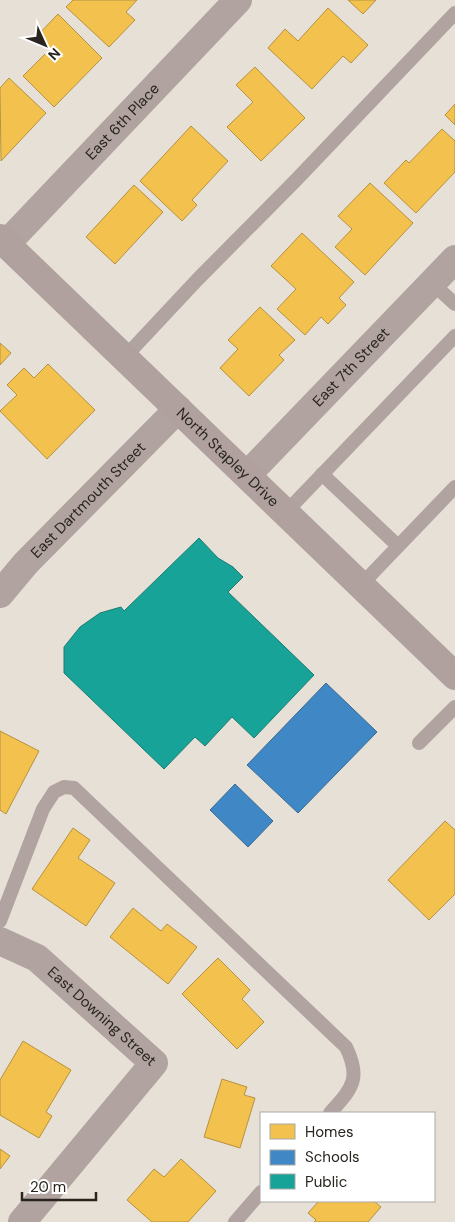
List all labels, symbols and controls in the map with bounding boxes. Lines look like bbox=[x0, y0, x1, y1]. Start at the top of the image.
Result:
north arrow bbox=[20, 20, 70, 70]
text: N bbox=[44, 44, 64, 64]
street label: East 6th Place bbox=[81, 79, 164, 164]
street label: East 7th Street bbox=[308, 323, 394, 411]
street label: North Stapley Drive bbox=[172, 403, 283, 511]
street label: East Dartmouth Street bbox=[26, 437, 150, 562]
street label: East Downing Street bbox=[43, 962, 161, 1071]
legend bbox=[260, 1112, 435, 1202]
text: Homes bbox=[305, 1122, 354, 1142]
text: Schools bbox=[305, 1147, 360, 1167]
scale bar bbox=[22, 1170, 96, 1202]
text: Public bbox=[305, 1172, 347, 1192]
text: 20 m bbox=[30, 1177, 66, 1197]

